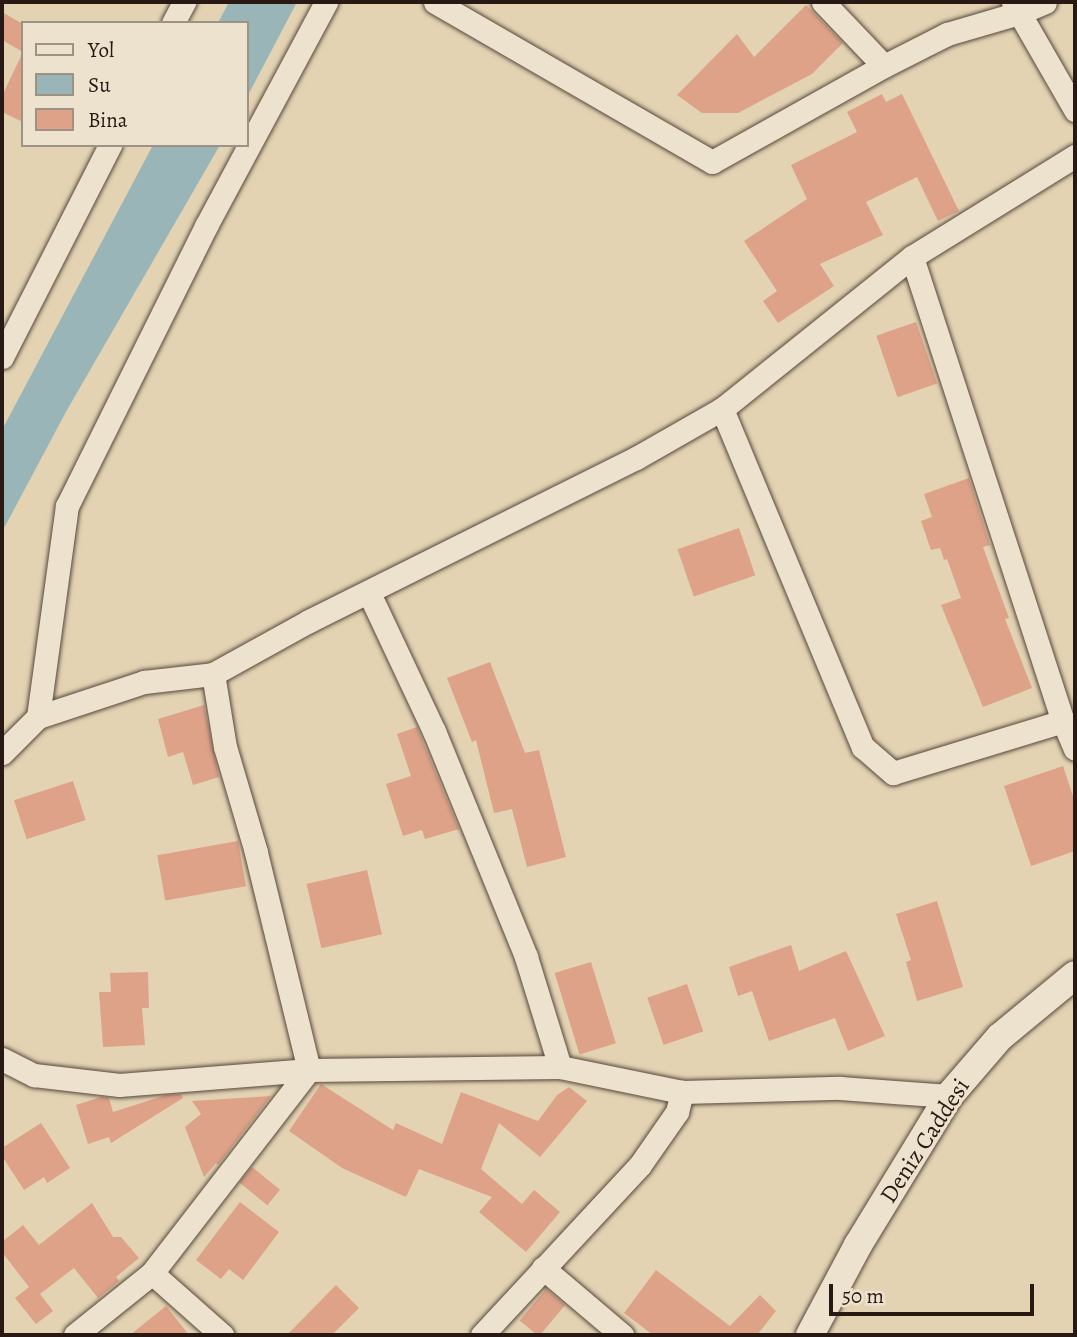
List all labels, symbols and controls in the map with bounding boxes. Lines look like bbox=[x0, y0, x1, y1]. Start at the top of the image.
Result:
legend bbox=[21, 21, 248, 147]
text: Yol bbox=[88, 36, 114, 64]
text: Su bbox=[88, 71, 111, 99]
text: Bina bbox=[88, 106, 128, 134]
street label: Deniz Caddesi bbox=[874, 1073, 976, 1209]
scale bar bbox=[832, 1270, 1037, 1314]
text: 50 m bbox=[842, 1282, 884, 1310]

